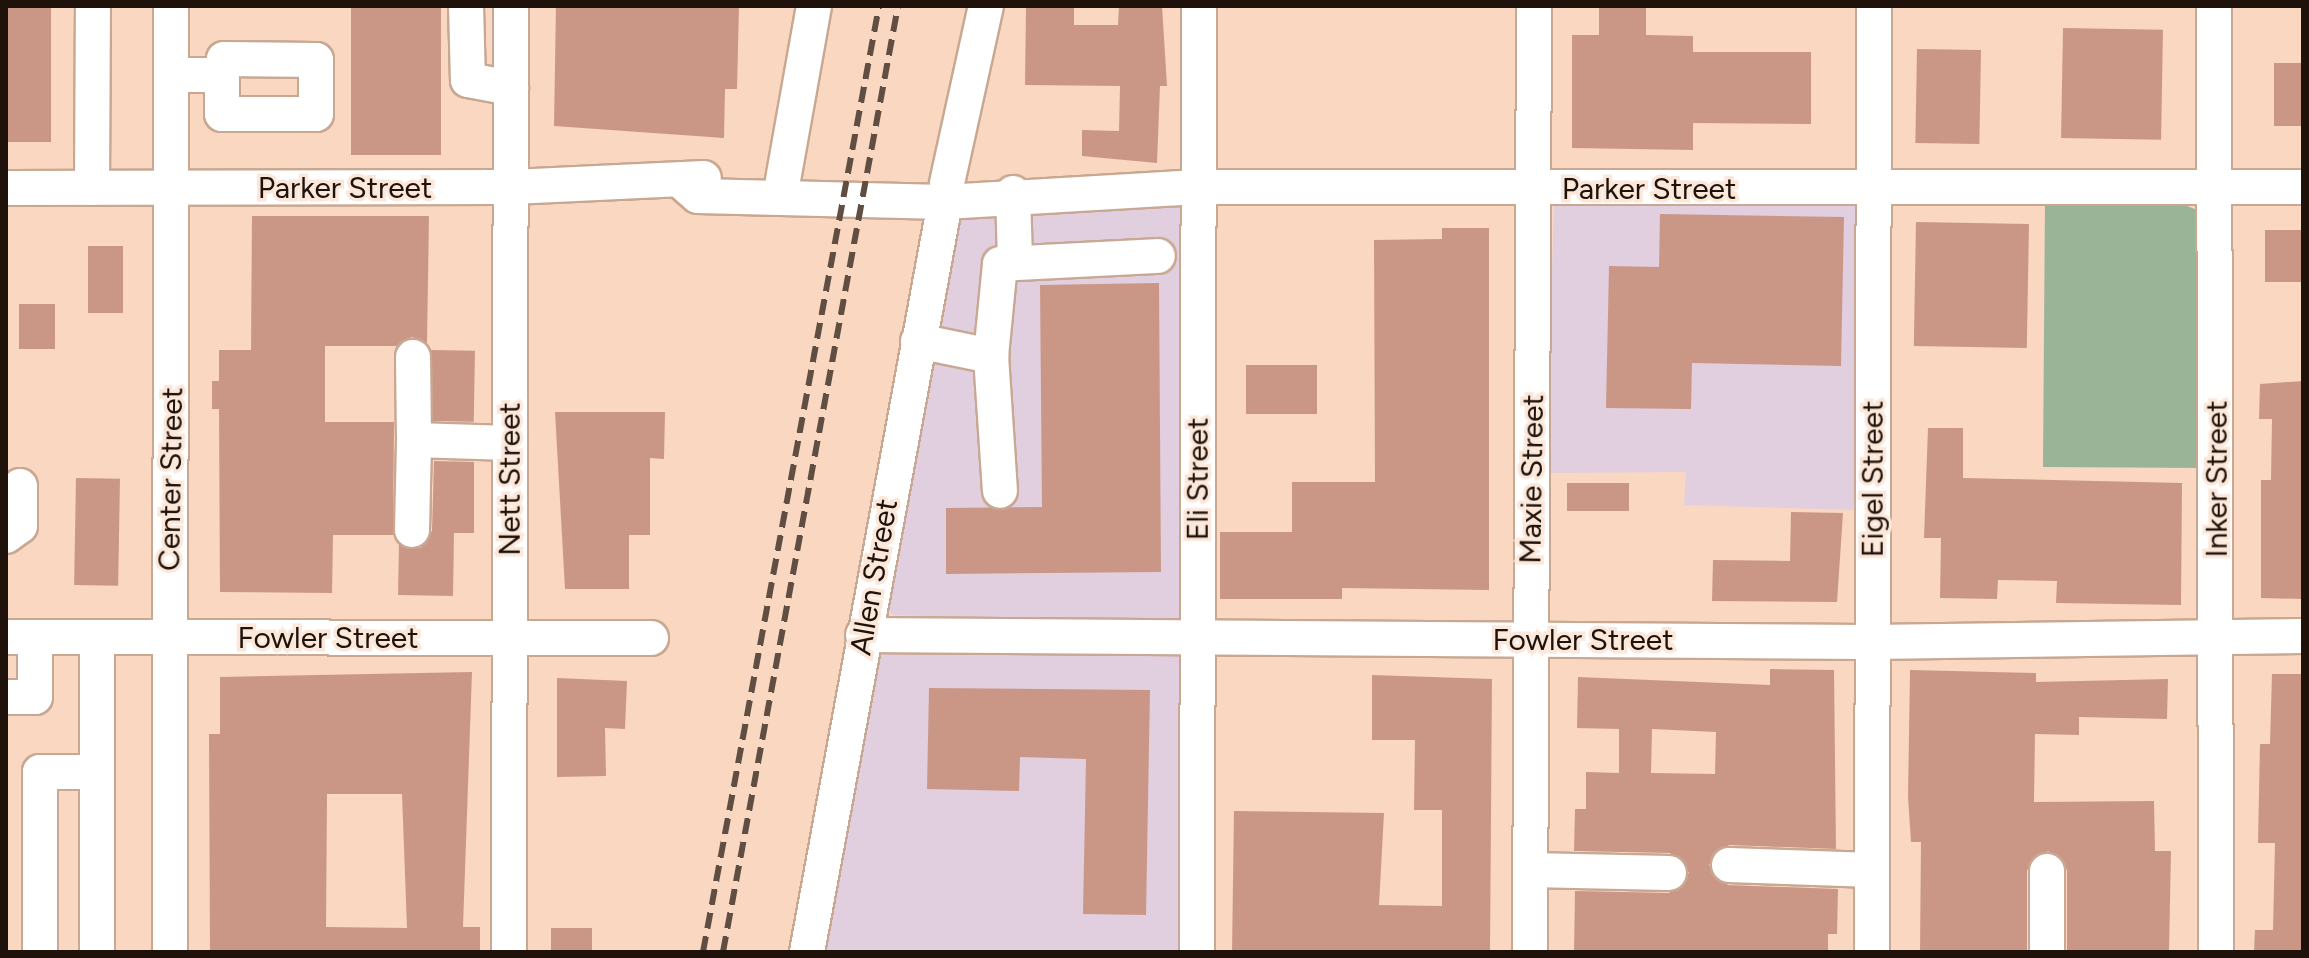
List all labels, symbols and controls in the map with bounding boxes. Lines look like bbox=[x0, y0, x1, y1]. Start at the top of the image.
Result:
street label: Parker Street bbox=[258, 170, 432, 206]
street label: Parker Street bbox=[1562, 171, 1736, 207]
street label: Center Street bbox=[151, 387, 191, 571]
street label: Maxie Street bbox=[1513, 394, 1551, 564]
street label: Inker Street bbox=[2199, 400, 2235, 558]
street label: Eigel Street bbox=[1855, 401, 1891, 557]
street label: Nett Street bbox=[492, 402, 528, 556]
street label: Eli Street bbox=[1180, 418, 1216, 540]
street label: Allen Street bbox=[843, 496, 905, 658]
street label: Fowler Street bbox=[237, 620, 419, 656]
street label: Fowler Street bbox=[1492, 622, 1674, 658]

